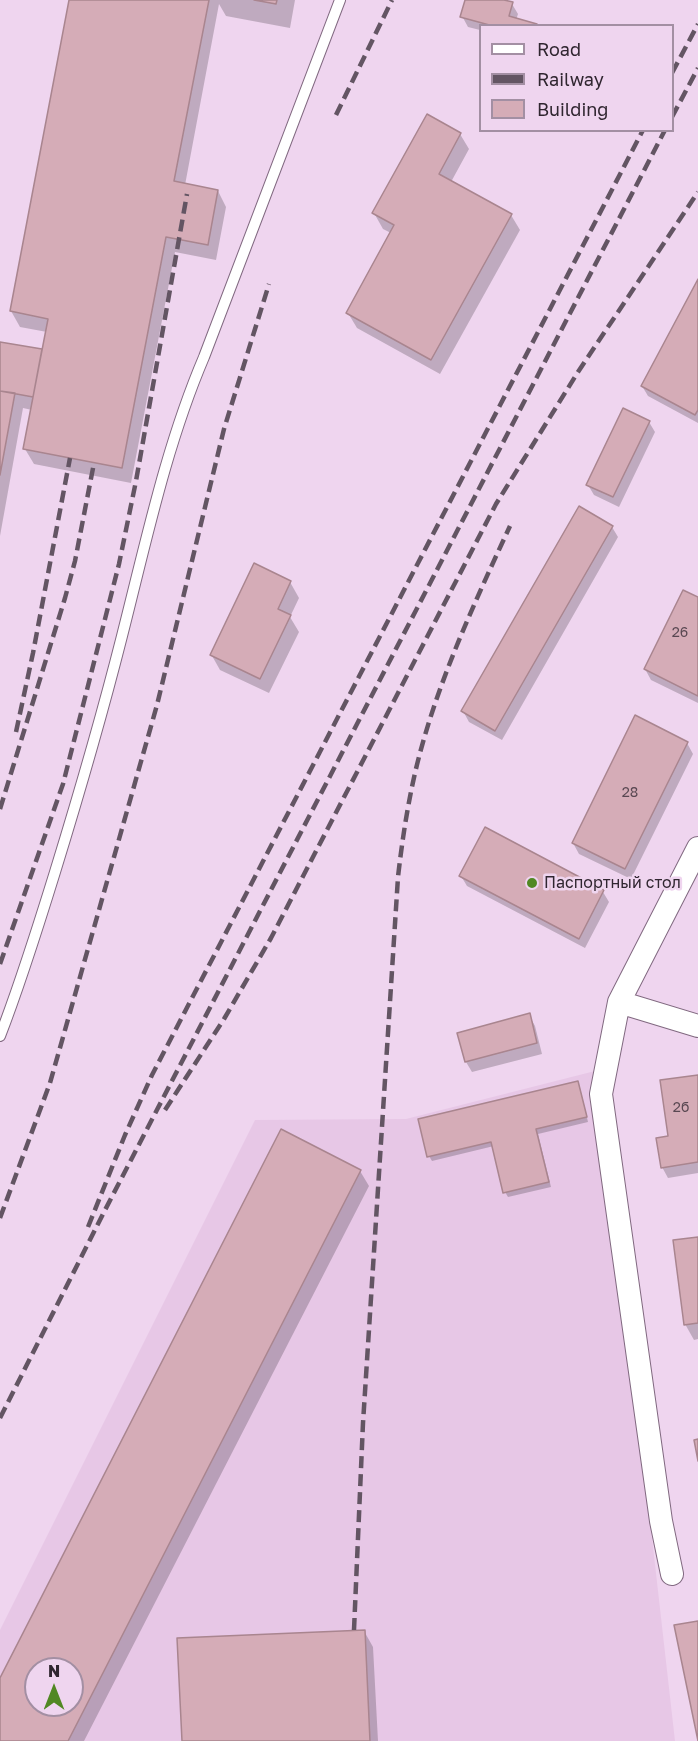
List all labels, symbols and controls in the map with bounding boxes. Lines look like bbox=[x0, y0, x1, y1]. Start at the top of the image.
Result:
legend bbox=[479, 24, 674, 132]
text: Road bbox=[537, 38, 581, 60]
text: Railway bbox=[537, 68, 604, 90]
text: Building bbox=[537, 98, 608, 120]
house number: 26 bbox=[672, 625, 688, 641]
house number: 28 bbox=[622, 785, 638, 801]
place label: Паспортный стол bbox=[544, 873, 681, 893]
marker: Паспортный стол bbox=[525, 876, 539, 890]
house number: 2б bbox=[673, 1100, 689, 1116]
north arrow bbox=[24, 1657, 84, 1717]
text: N bbox=[48, 1661, 60, 1681]

